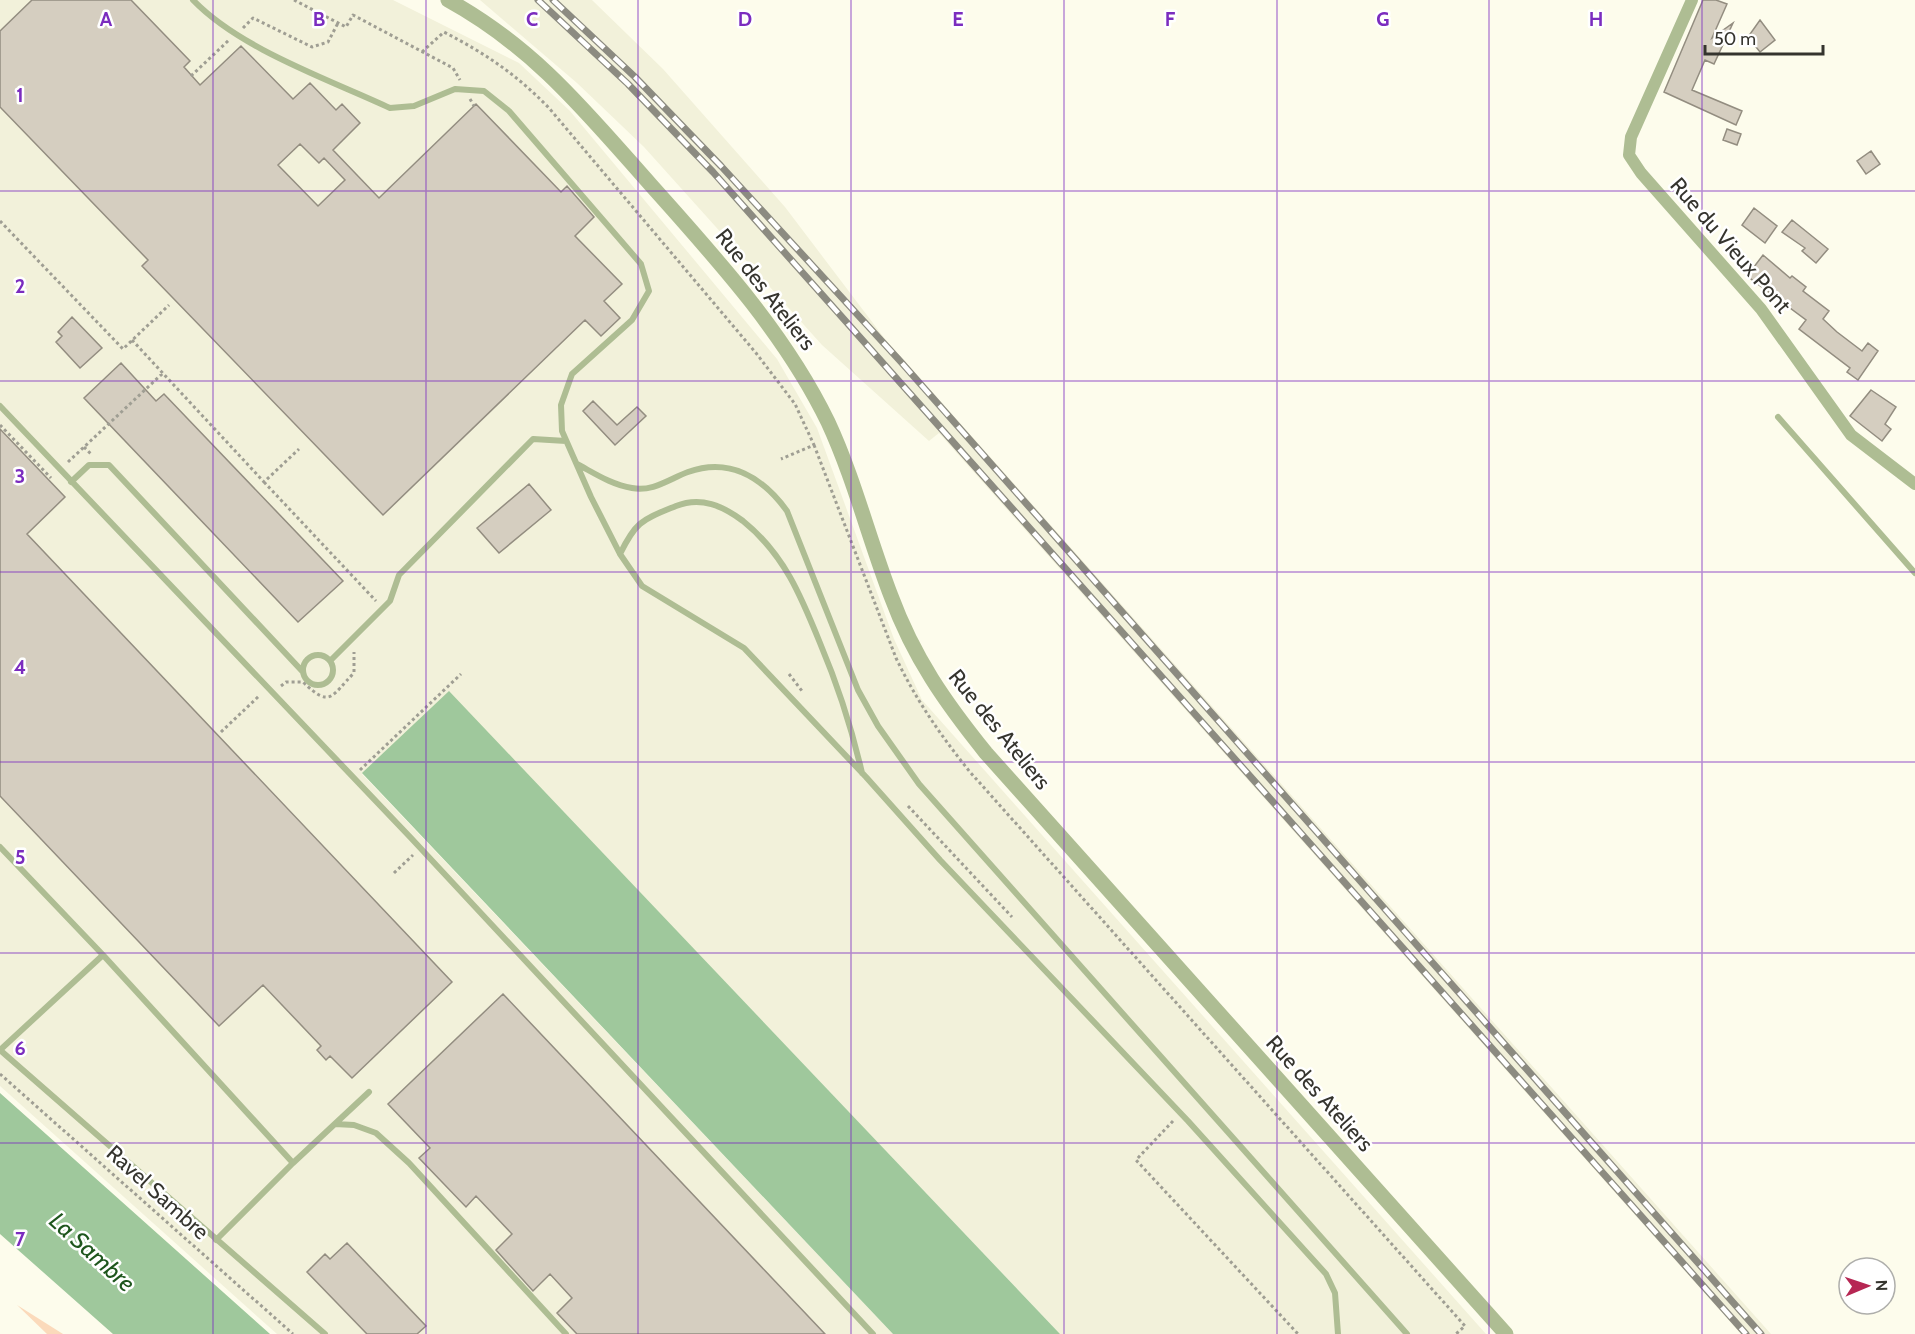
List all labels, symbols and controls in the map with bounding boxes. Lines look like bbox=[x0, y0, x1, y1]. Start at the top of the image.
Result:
text: A bbox=[100, 7, 113, 31]
text: B bbox=[313, 7, 325, 31]
text: C bbox=[526, 7, 538, 31]
text: D bbox=[738, 7, 752, 31]
text: E bbox=[952, 7, 964, 31]
text: F bbox=[1165, 7, 1176, 31]
text: G bbox=[1376, 7, 1390, 31]
text: H bbox=[1589, 7, 1603, 31]
scale bar bbox=[1705, 18, 1824, 56]
text: 50 m bbox=[1714, 28, 1756, 50]
text: 1 bbox=[16, 83, 24, 107]
street label: Rue du Vieux Pont bbox=[1664, 172, 1797, 319]
street label: Rue des Ateliers bbox=[710, 223, 822, 356]
text: 2 bbox=[15, 274, 25, 298]
text: 3 bbox=[15, 464, 25, 488]
text: 4 bbox=[14, 655, 26, 679]
street label: Rue des Ateliers bbox=[943, 664, 1056, 795]
text: 5 bbox=[15, 845, 25, 869]
street label: Rue des Ateliers bbox=[1260, 1030, 1379, 1157]
text: 6 bbox=[14, 1036, 26, 1060]
street label: Ravel Sambre bbox=[101, 1139, 214, 1245]
water label: La Sambre bbox=[44, 1206, 141, 1297]
text: 7 bbox=[15, 1227, 26, 1251]
north arrow bbox=[1837, 1256, 1897, 1316]
text: N bbox=[1872, 1280, 1891, 1291]

